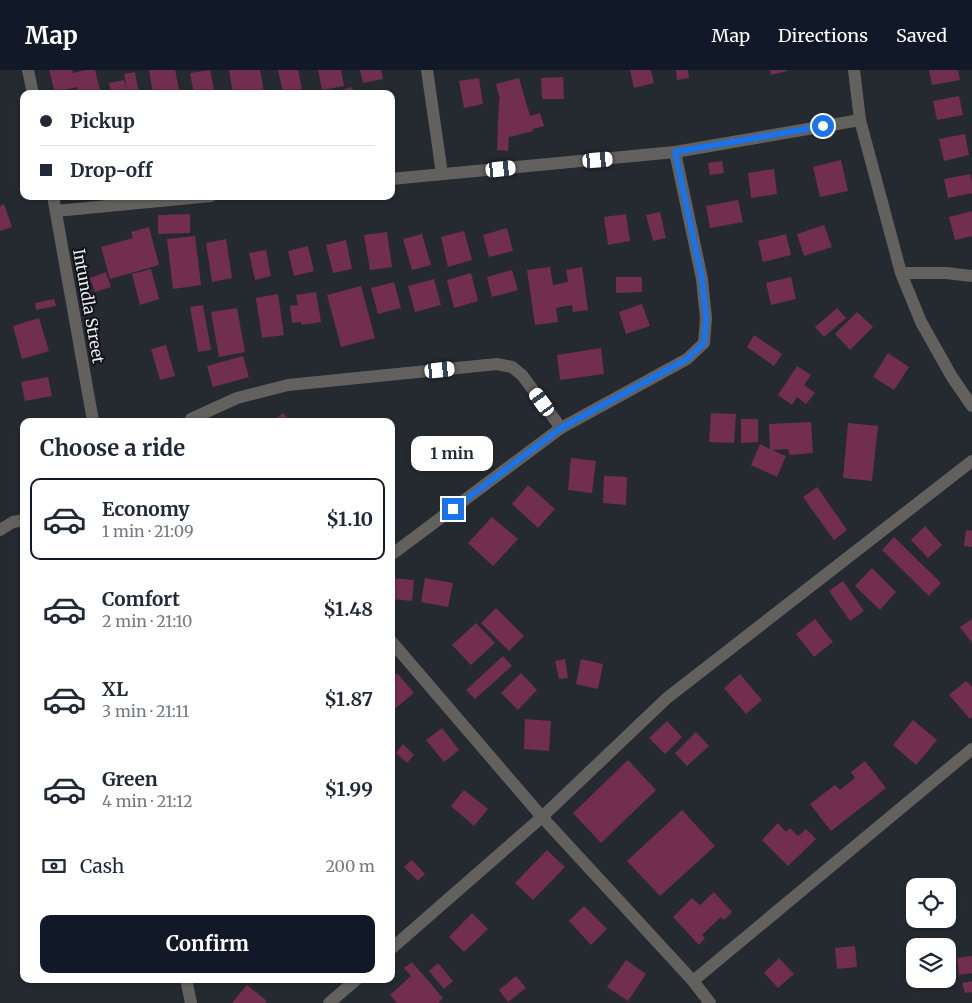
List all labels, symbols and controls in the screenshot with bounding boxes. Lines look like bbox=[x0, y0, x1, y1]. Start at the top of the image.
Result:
text: Map bbox=[25, 20, 78, 51]
text: Map bbox=[712, 24, 750, 47]
text: Directions bbox=[778, 24, 868, 47]
text: Saved bbox=[896, 24, 947, 47]
text: Pickup bbox=[70, 109, 135, 133]
route start bbox=[812, 115, 834, 137]
car bbox=[582, 151, 613, 169]
text: Drop-off bbox=[70, 158, 152, 182]
car bbox=[485, 160, 516, 178]
street label: Intundla Street bbox=[69, 247, 109, 365]
car bbox=[424, 361, 455, 379]
car bbox=[527, 385, 556, 419]
text: Choose a ride bbox=[40, 434, 185, 462]
callout: 1 min bbox=[412, 436, 494, 472]
text: 1 min bbox=[430, 443, 474, 463]
icon: car bbox=[42, 497, 87, 542]
text: Economy bbox=[102, 497, 190, 521]
route end bbox=[442, 498, 464, 520]
text: $1.10 bbox=[326, 507, 373, 531]
text: 1 min · 21:09 bbox=[102, 521, 194, 541]
icon: car bbox=[42, 587, 87, 632]
text: Comfort bbox=[102, 587, 180, 611]
text: $1.48 bbox=[323, 597, 373, 621]
text: 2 min · 21:10 bbox=[102, 611, 192, 631]
icon: car bbox=[42, 677, 87, 722]
text: XL bbox=[102, 677, 128, 701]
text: $1.87 bbox=[324, 687, 373, 711]
text: 3 min · 21:11 bbox=[102, 701, 189, 721]
icon: car bbox=[42, 767, 87, 812]
text: Green bbox=[102, 767, 158, 791]
text: $1.99 bbox=[325, 777, 373, 801]
text: 4 min · 21:12 bbox=[102, 791, 192, 811]
icon: cash bbox=[40, 852, 68, 880]
text: Cash bbox=[80, 854, 124, 878]
text: 200 m bbox=[325, 856, 375, 876]
map controls bbox=[906, 878, 956, 988]
button: locate bbox=[906, 878, 956, 928]
button: Confirm bbox=[40, 915, 375, 973]
button: layers bbox=[906, 938, 956, 988]

